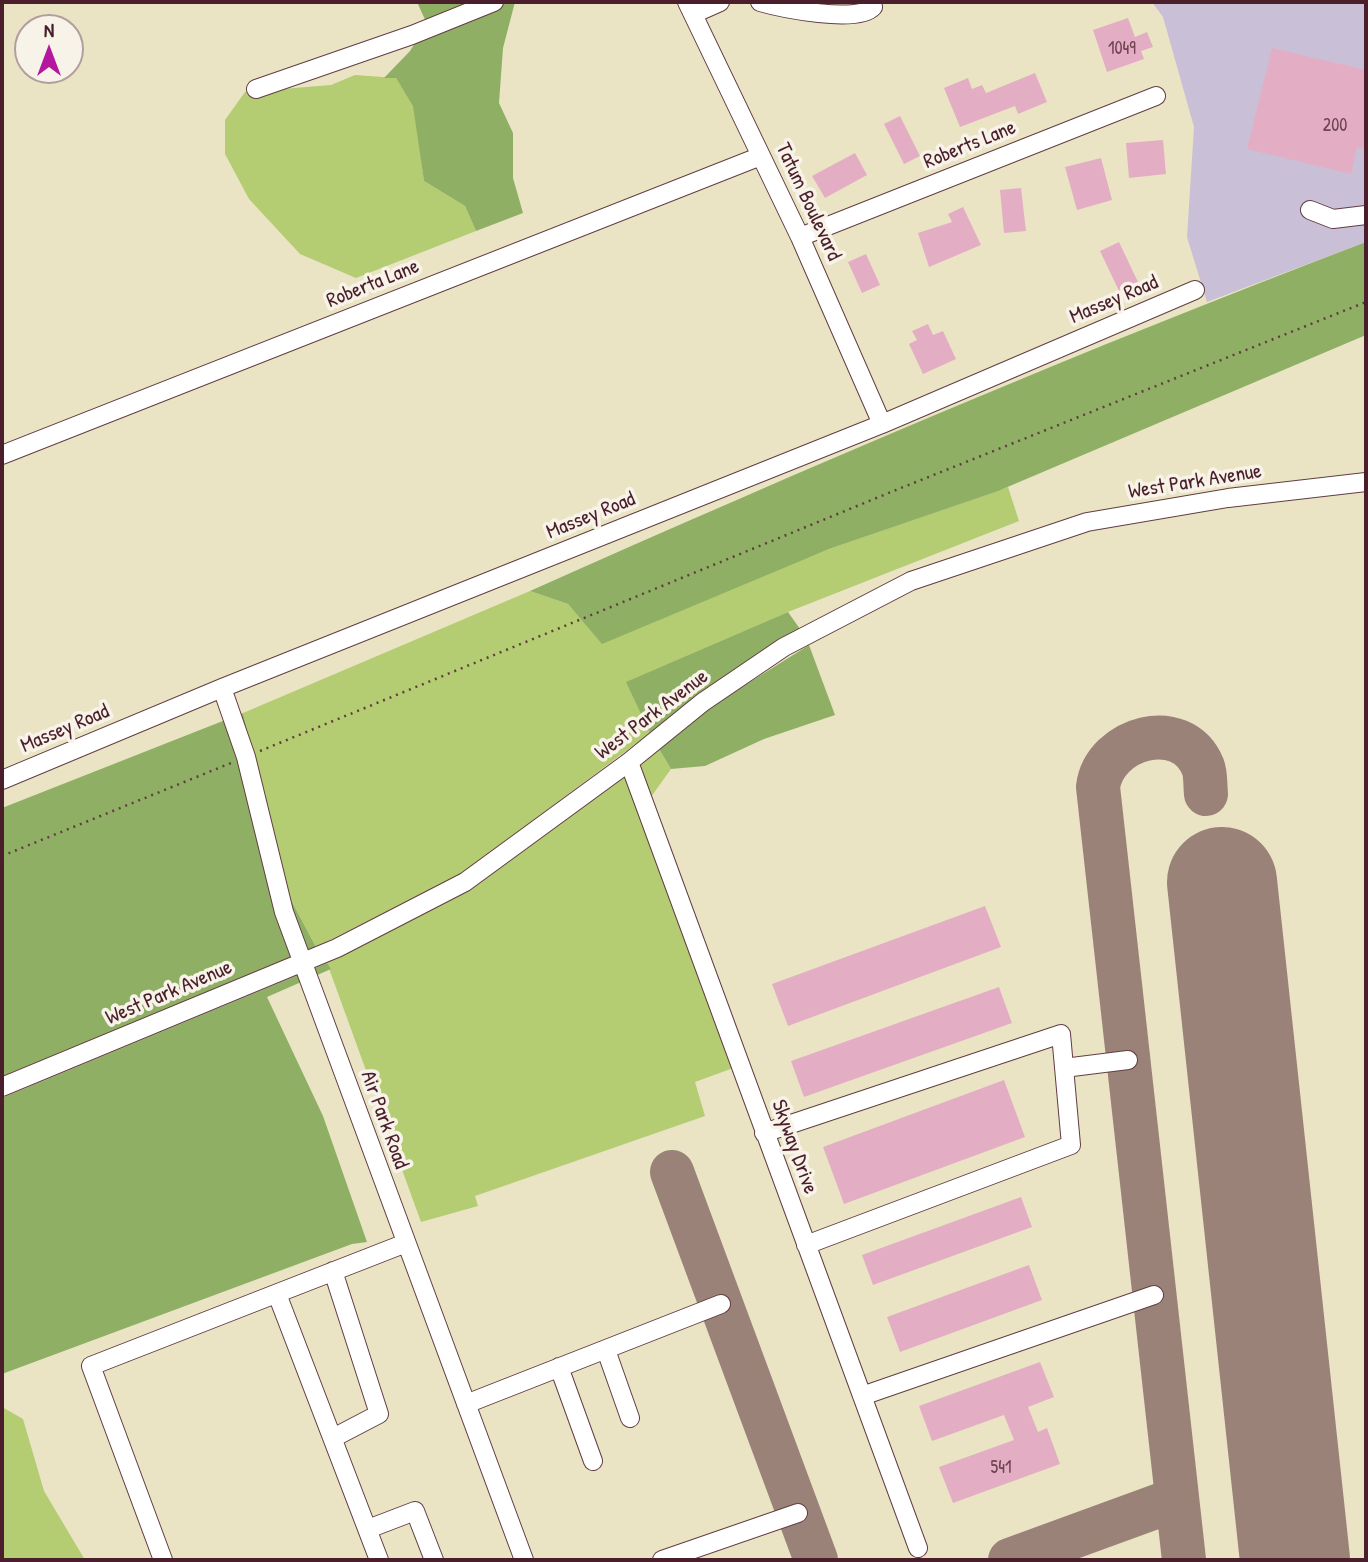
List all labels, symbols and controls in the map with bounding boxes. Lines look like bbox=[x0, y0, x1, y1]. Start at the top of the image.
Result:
north arrow bbox=[14, 14, 84, 84]
text: N bbox=[44, 17, 54, 43]
house number: 1049 bbox=[1108, 38, 1136, 60]
street label: Roberts Lane bbox=[920, 115, 1020, 175]
house number: 200 bbox=[1323, 115, 1347, 137]
street label: Tatum Boulevard bbox=[770, 139, 846, 265]
street label: Roberta Lane bbox=[323, 254, 423, 314]
street label: Massey Road bbox=[1066, 270, 1162, 330]
street label: West Park Avenue bbox=[1127, 459, 1263, 505]
street label: Massey Road bbox=[543, 487, 639, 545]
street label: West Park Avenue bbox=[591, 664, 713, 766]
street label: Massey Road bbox=[17, 699, 113, 759]
street label: West Park Avenue bbox=[102, 955, 236, 1031]
street label: Air Park Road bbox=[355, 1068, 413, 1172]
street label: Skyway Drive bbox=[765, 1096, 823, 1198]
house number: 541 bbox=[991, 1457, 1011, 1479]

